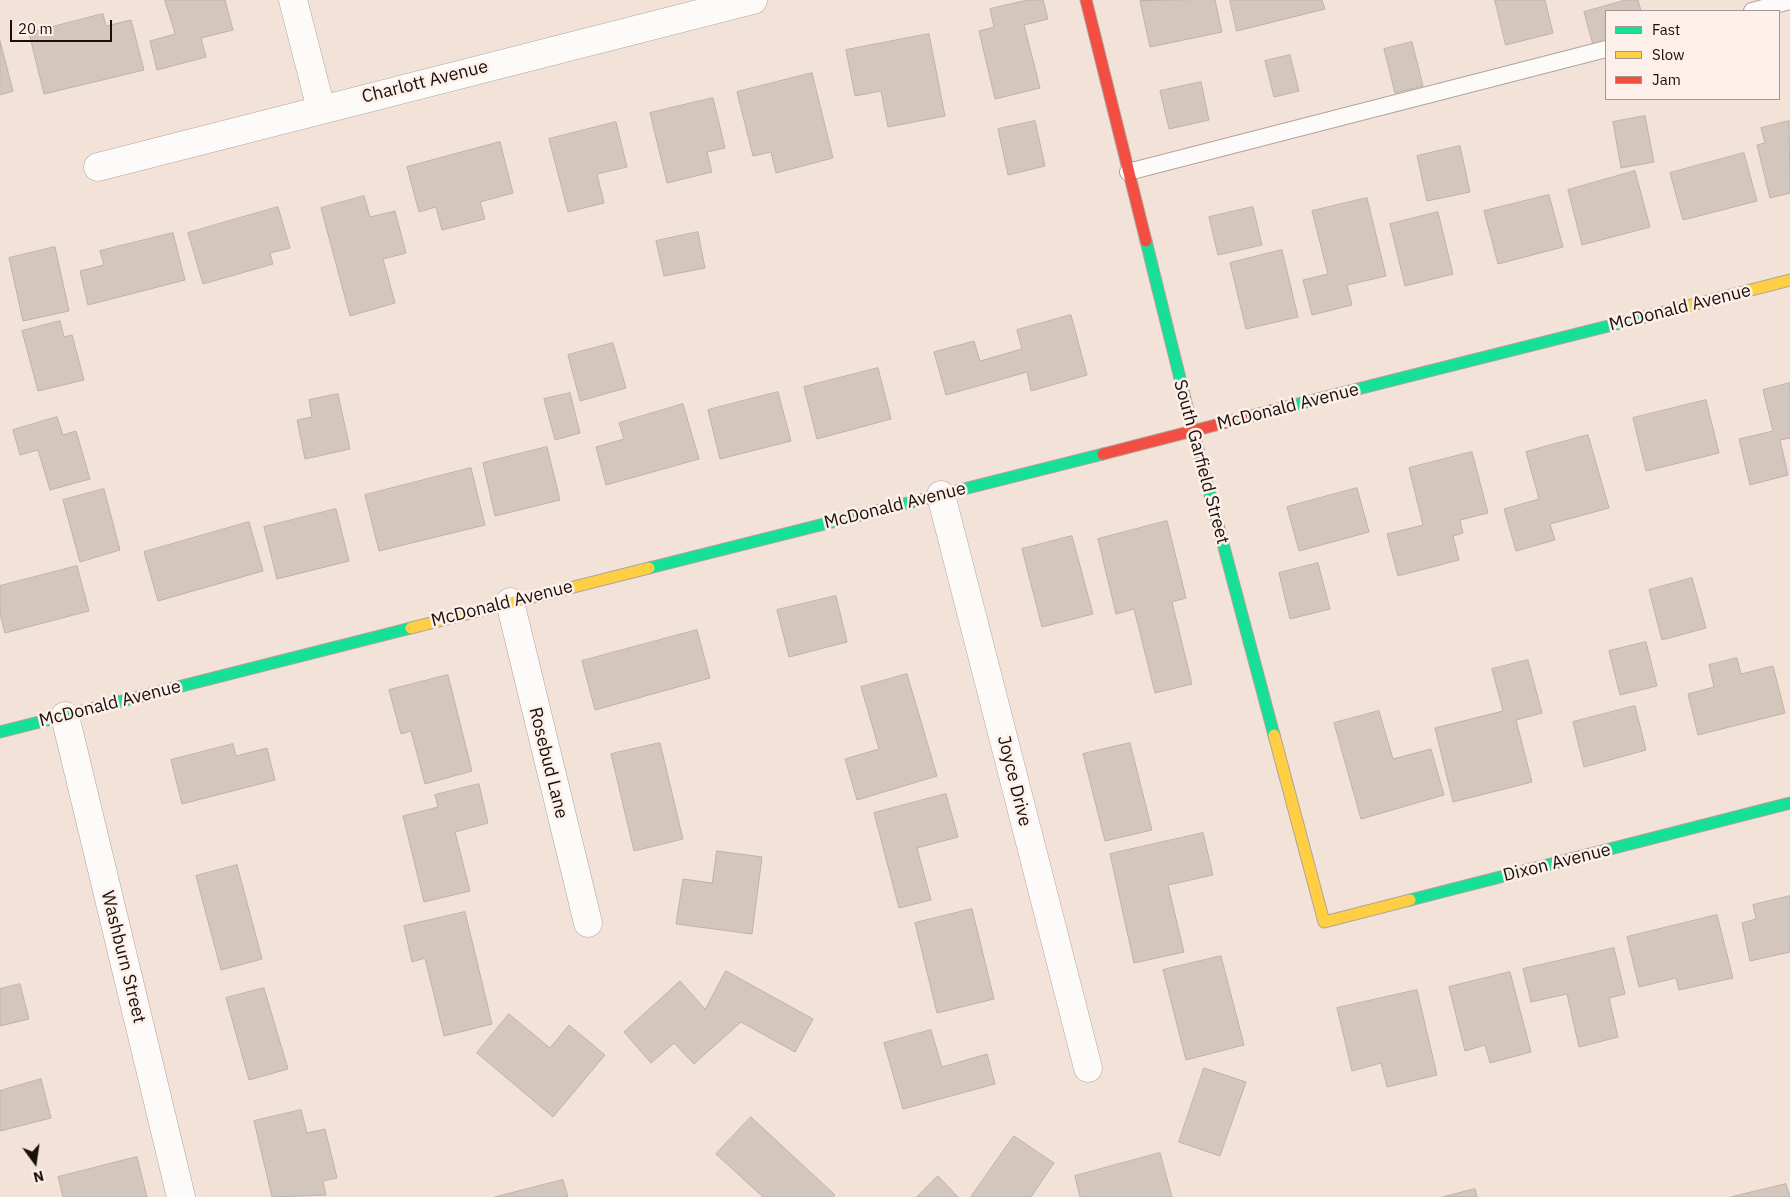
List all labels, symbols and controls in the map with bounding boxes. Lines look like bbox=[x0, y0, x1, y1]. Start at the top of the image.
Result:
scale bar bbox=[12, 10, 115, 42]
legend bbox=[1605, 10, 1780, 100]
text: 20 m bbox=[18, 19, 53, 38]
text: Fast bbox=[1652, 20, 1680, 39]
text: Slow bbox=[1652, 45, 1685, 64]
street label: Charlott Avenue bbox=[360, 56, 490, 108]
text: Jam bbox=[1652, 70, 1681, 89]
street label: McDonald Avenue bbox=[1607, 280, 1753, 336]
street label: South Garfield Street bbox=[1169, 377, 1233, 547]
street label: McDonald Avenue bbox=[1215, 379, 1361, 435]
street label: McDonald Avenue bbox=[822, 478, 968, 534]
street label: McDonald Avenue bbox=[429, 576, 575, 632]
street label: McDonald Avenue bbox=[37, 676, 183, 732]
street label: Rosebud Lane bbox=[524, 705, 572, 821]
street label: Joyce Drive bbox=[992, 733, 1036, 829]
street label: Dixon Avenue bbox=[1501, 839, 1613, 887]
street label: Washburn Street bbox=[96, 889, 150, 1025]
north arrow bbox=[10, 1137, 60, 1187]
text: N bbox=[32, 1167, 46, 1187]

